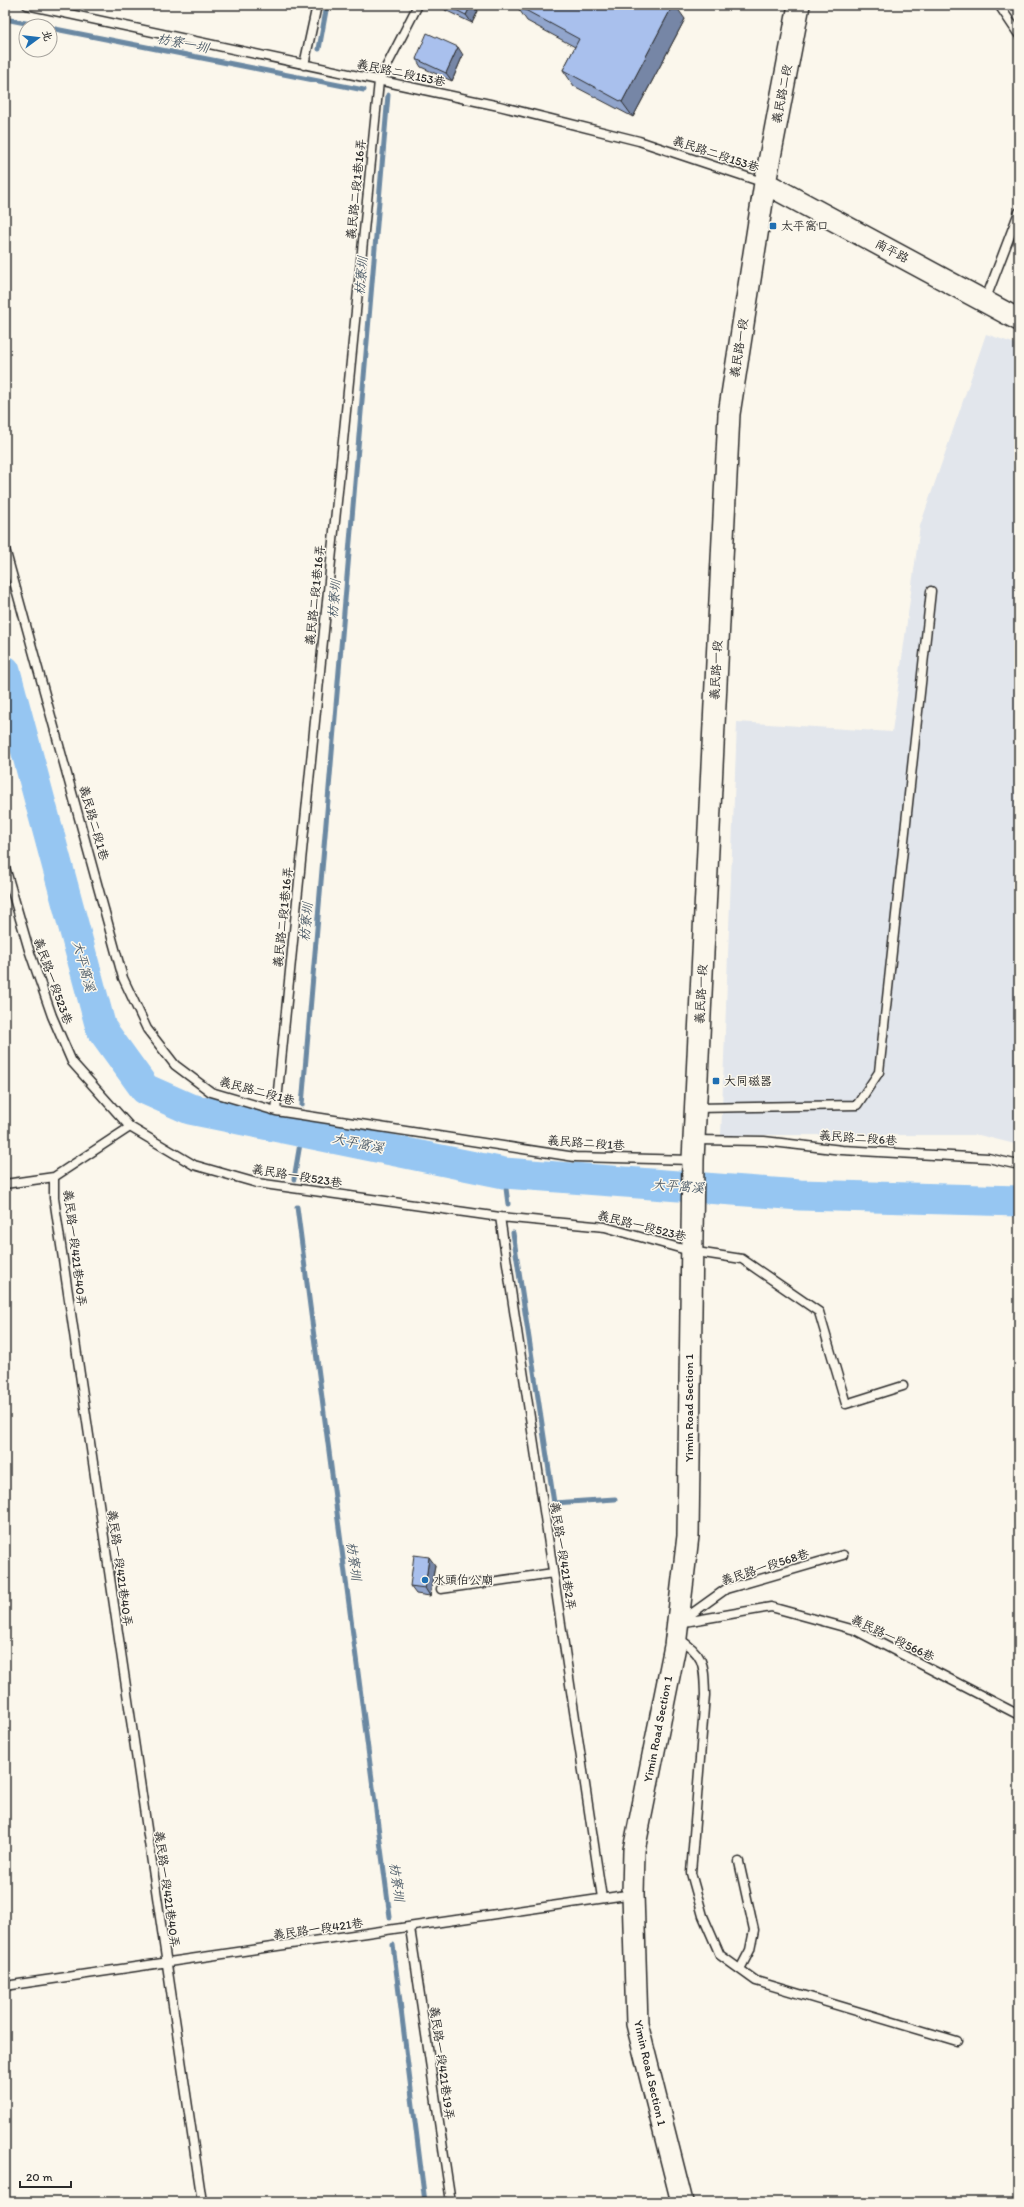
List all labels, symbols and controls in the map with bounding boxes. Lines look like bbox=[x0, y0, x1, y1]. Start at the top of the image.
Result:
north arrow bbox=[18, 18, 58, 58]
text: 北 bbox=[39, 29, 55, 43]
water label: 枋寮一圳 bbox=[156, 31, 212, 56]
street label: 義民路二段153巷 bbox=[355, 57, 447, 89]
street label: 義民路二段 bbox=[769, 63, 795, 125]
street label: 義民路二段153巷 bbox=[671, 133, 761, 175]
street label: 義民路二段1巷16弄 bbox=[344, 138, 368, 240]
place label: 太平窩口 bbox=[781, 219, 829, 233]
marker: 太平窩口 bbox=[768, 221, 778, 231]
street label: 南平路 bbox=[873, 236, 911, 266]
water label: 枋寮圳 bbox=[352, 254, 370, 296]
street label: 義民路一段 bbox=[727, 317, 751, 379]
street label: 義民路二段1巷16弄 bbox=[303, 544, 327, 646]
water label: 枋寮圳 bbox=[325, 577, 343, 619]
street label: 義民路一段 bbox=[707, 640, 725, 700]
street label: 義民路二段1巷 bbox=[77, 784, 111, 862]
street label: 義民路二段1巷16弄 bbox=[271, 866, 295, 968]
water label: 枋寮圳 bbox=[297, 900, 315, 942]
street label: 義民路一段523巷 bbox=[31, 936, 75, 1026]
water label: 大平窩溪 bbox=[70, 939, 98, 994]
street label: 義民路一段 bbox=[692, 964, 710, 1024]
street label: 義民路二段1巷 bbox=[218, 1074, 296, 1108]
place label: 大同磁器 bbox=[724, 1074, 772, 1088]
marker: 大同磁器 bbox=[711, 1076, 721, 1086]
street label: 義民路二段6巷 bbox=[818, 1128, 898, 1148]
water label: 大平窩溪 bbox=[331, 1130, 386, 1156]
street label: 義民路二段1巷 bbox=[547, 1133, 625, 1153]
street label: 義民路一段523巷 bbox=[251, 1162, 343, 1190]
water label: 大平窩溪 bbox=[652, 1177, 705, 1195]
street label: 義民路一段421巷40弄 bbox=[61, 1189, 89, 1307]
street label: 義民路一段523巷 bbox=[596, 1208, 688, 1244]
street label: Yimin Road Section 1 bbox=[682, 1354, 696, 1462]
street label: 義民路一段421巷2弄 bbox=[548, 1501, 578, 1611]
street label: 義民路一段421巷40弄 bbox=[105, 1509, 135, 1627]
water label: 枋寮圳 bbox=[344, 1541, 364, 1583]
street label: 義民路一段568巷 bbox=[719, 1546, 811, 1588]
place label: 水頭伯公廟 bbox=[433, 1573, 493, 1587]
marker: 水頭伯公廟 bbox=[420, 1575, 430, 1585]
street label: 義民路一段566巷 bbox=[849, 1612, 937, 1664]
street label: Yimin Road Section 1 bbox=[641, 1674, 675, 1783]
street label: 義民路一段421巷40弄 bbox=[152, 1830, 182, 1948]
water label: 枋寮圳 bbox=[387, 1862, 407, 1904]
street label: 義民路一段421巷 bbox=[272, 1916, 364, 1942]
street label: 義民路一段421巷19弄 bbox=[427, 2005, 457, 2121]
street label: Yimin Road Section 1 bbox=[631, 2019, 669, 2128]
scale bar bbox=[20, 2163, 71, 2189]
text: 20 m bbox=[26, 2170, 53, 2184]

